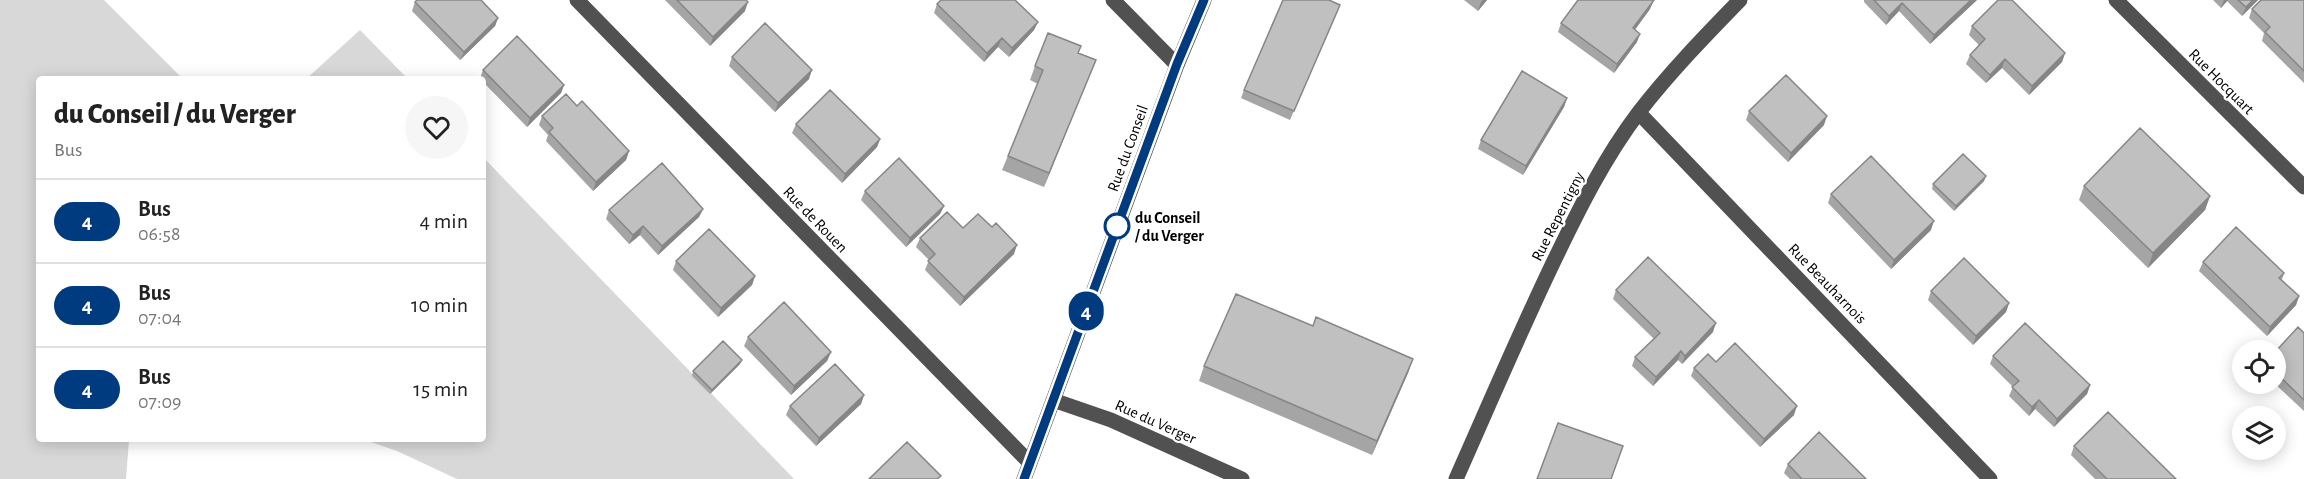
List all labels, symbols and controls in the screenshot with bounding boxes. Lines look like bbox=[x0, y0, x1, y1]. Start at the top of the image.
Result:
street label: Rue Hocquart bbox=[2186, 46, 2257, 117]
button: heart bbox=[405, 96, 468, 159]
text: du Conseil / du Verger bbox=[54, 101, 296, 129]
street label: Rue du Conseil bbox=[1105, 103, 1151, 194]
text: Bus bbox=[54, 140, 82, 160]
street label: Rue Repentigny bbox=[1529, 169, 1588, 264]
street label: Rue de Rouen bbox=[780, 184, 851, 256]
text: Bus bbox=[138, 198, 171, 220]
text: 4 min bbox=[420, 210, 468, 232]
place label: du Conseil / du Verger bbox=[1134, 210, 1204, 244]
text: 4 bbox=[82, 211, 92, 232]
marker: du Conseil / du Verger bbox=[1104, 213, 1130, 239]
text: 06:58 bbox=[138, 224, 180, 244]
street label: Rue Beauharnois bbox=[1785, 240, 1869, 327]
text: Bus bbox=[138, 282, 171, 304]
line badge: 4 bbox=[1066, 292, 1106, 330]
text: 10 min bbox=[411, 294, 468, 316]
text: 4 bbox=[82, 295, 92, 316]
text: 4 bbox=[1081, 301, 1091, 322]
text: 07:04 bbox=[138, 308, 182, 328]
map controls bbox=[2232, 340, 2286, 460]
button: locate bbox=[2232, 340, 2286, 394]
text: Bus bbox=[138, 366, 171, 388]
text: 15 min bbox=[413, 378, 468, 400]
text: 4 bbox=[82, 379, 92, 400]
text: 07:09 bbox=[138, 392, 181, 412]
street label: Rue du Verger bbox=[1113, 397, 1199, 447]
button: layers bbox=[2232, 406, 2286, 460]

